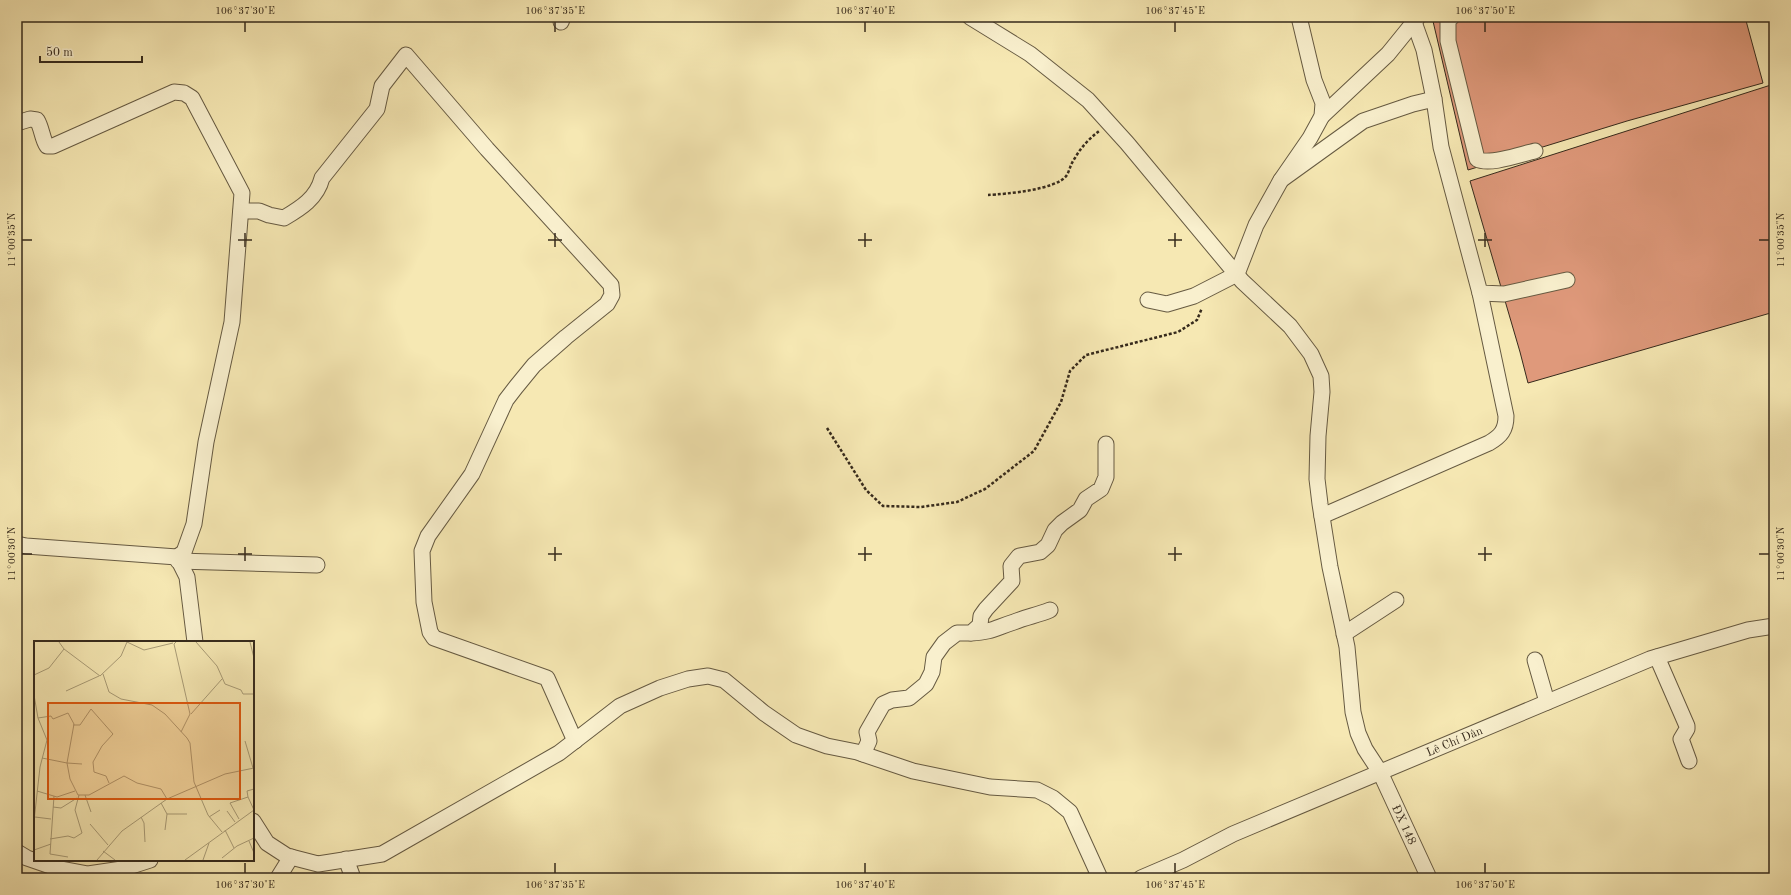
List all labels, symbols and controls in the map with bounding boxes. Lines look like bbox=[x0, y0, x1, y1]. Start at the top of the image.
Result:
text: 106°37'30"E bbox=[215, 6, 275, 16]
text: 106°37'35"E bbox=[525, 6, 585, 16]
text: 106°37'40"E bbox=[835, 6, 895, 16]
text: 106°37'45"E bbox=[1145, 6, 1205, 16]
text: 106°37'50"E bbox=[1455, 6, 1515, 16]
scale bar bbox=[40, 38, 142, 64]
text: 50 m bbox=[46, 46, 73, 59]
text: 11°00'35"N bbox=[7, 212, 17, 267]
text: 11°00'35"N bbox=[1776, 212, 1786, 267]
text: 11°00'30"N bbox=[7, 526, 17, 581]
text: 11°00'30"N bbox=[1776, 526, 1786, 581]
inset map bbox=[34, 641, 254, 861]
street label: Lê Chí Dân bbox=[1425, 725, 1485, 759]
street label: ĐX 148 bbox=[1389, 803, 1418, 847]
text: 106°37'30"E bbox=[215, 880, 275, 890]
text: 106°37'35"E bbox=[525, 880, 585, 890]
text: 106°37'40"E bbox=[835, 880, 895, 890]
text: 106°37'45"E bbox=[1145, 880, 1205, 890]
text: 106°37'50"E bbox=[1455, 880, 1515, 890]

